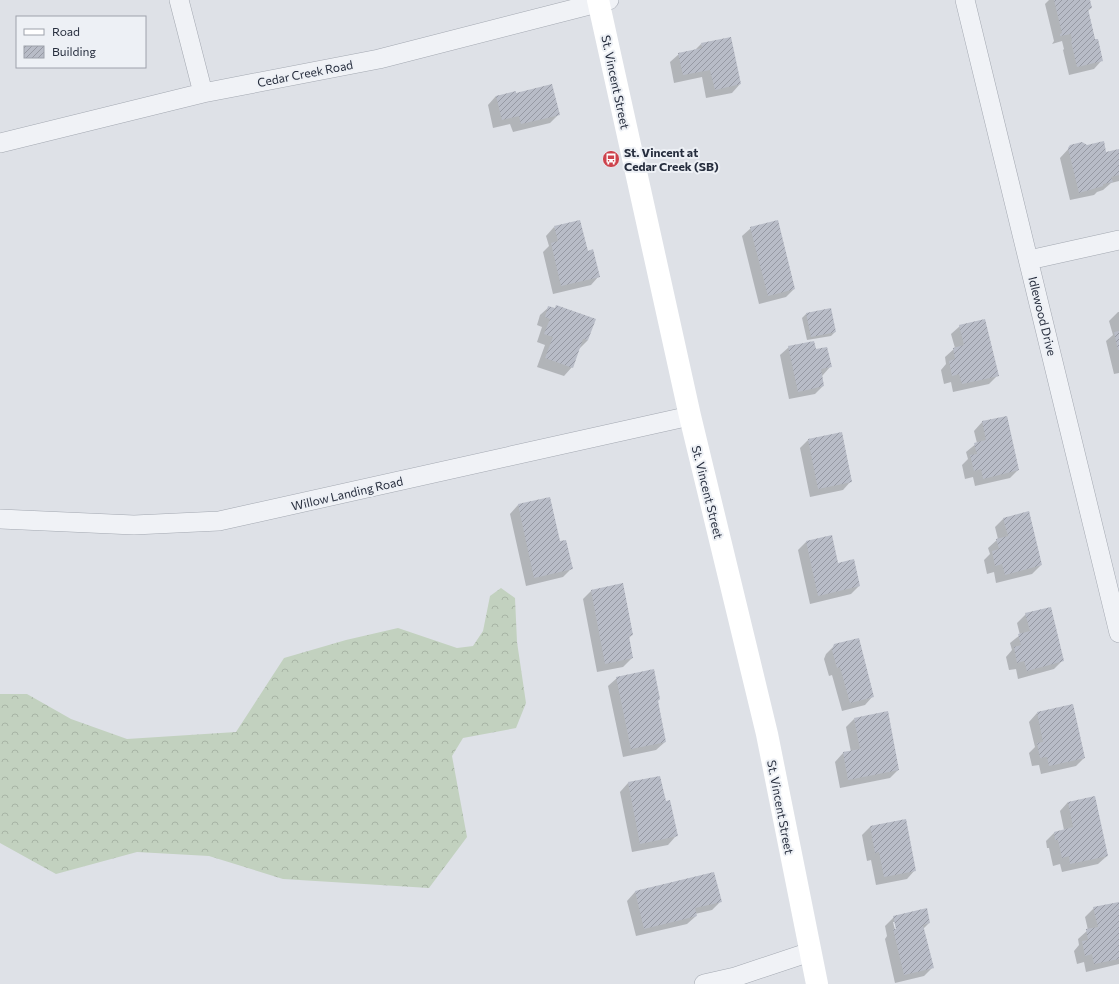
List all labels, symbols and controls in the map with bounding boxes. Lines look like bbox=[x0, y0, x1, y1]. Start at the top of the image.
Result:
legend bbox=[16, 16, 146, 68]
text: Road bbox=[52, 24, 80, 38]
street label: St. Vincent Street bbox=[599, 34, 633, 130]
text: Building bbox=[52, 44, 96, 58]
street label: Cedar Creek Road bbox=[256, 57, 354, 89]
place label: St. Vincent at Cedar Creek (SB) bbox=[624, 145, 719, 173]
bus stop icon: St. Vincent at Cedar Creek (SB) bbox=[601, 149, 621, 169]
street label: Idlewood Drive bbox=[1026, 275, 1060, 357]
street label: St. Vincent Street bbox=[690, 444, 726, 540]
street label: Willow Landing Road bbox=[290, 473, 404, 513]
street label: St. Vincent Street bbox=[765, 759, 797, 855]

